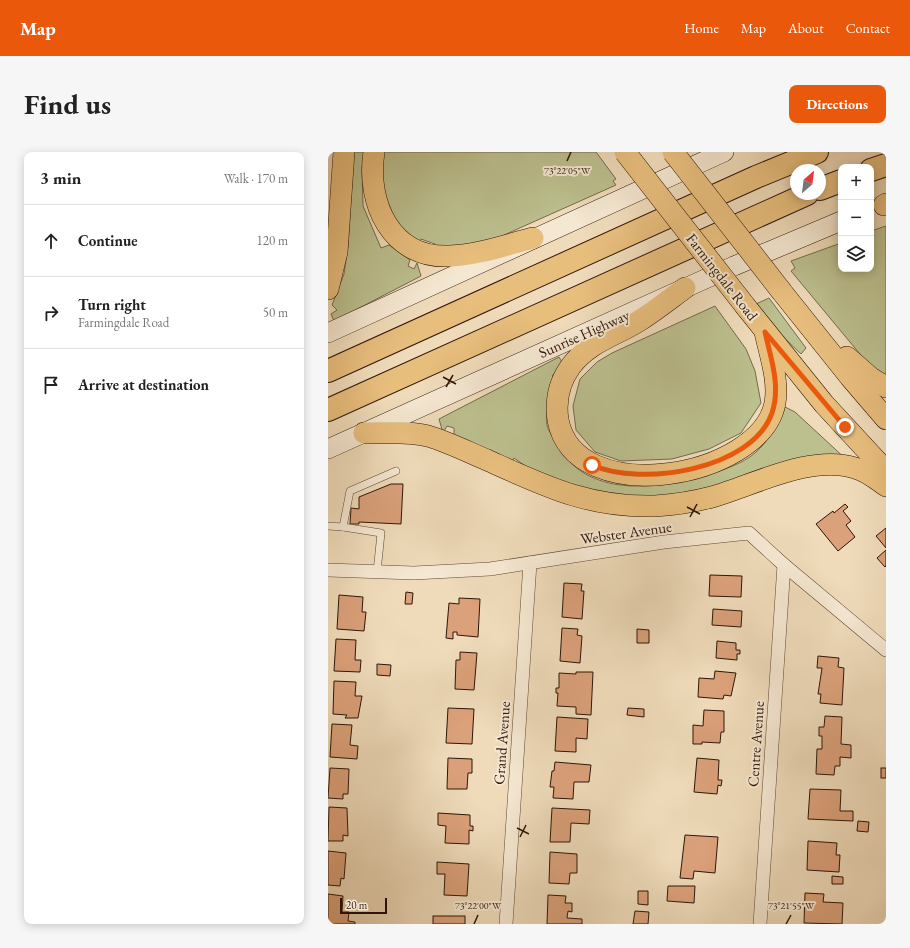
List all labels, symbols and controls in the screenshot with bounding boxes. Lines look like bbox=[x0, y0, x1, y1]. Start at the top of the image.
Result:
text: Map bbox=[20, 16, 56, 41]
text: Home bbox=[684, 19, 719, 37]
text: Map bbox=[741, 19, 766, 37]
text: About bbox=[788, 19, 824, 37]
text: Contact bbox=[846, 19, 890, 37]
button: Directions bbox=[789, 85, 886, 123]
text: Find us bbox=[24, 86, 111, 122]
text: 73°22'05"W bbox=[544, 164, 591, 177]
north arrow bbox=[790, 164, 826, 200]
map controls bbox=[838, 164, 874, 272]
button: + bbox=[838, 164, 874, 200]
text: 3 min bbox=[40, 167, 81, 189]
text: Walk · 170 m bbox=[224, 170, 288, 187]
button: − bbox=[838, 200, 874, 236]
street label: Farmingdale Road bbox=[682, 229, 763, 324]
icon: ahead bbox=[40, 230, 62, 252]
text: Continue bbox=[78, 231, 138, 250]
text: 120 m bbox=[257, 232, 288, 249]
button: layers bbox=[838, 236, 874, 272]
text: Turn right bbox=[78, 295, 146, 314]
icon: right bbox=[40, 302, 62, 324]
text: 50 m bbox=[263, 304, 288, 321]
street label: Sunrise Highway bbox=[535, 305, 633, 362]
text: Farmingdale Road bbox=[78, 314, 169, 331]
icon: arrive bbox=[40, 374, 62, 396]
text: Arrive at destination bbox=[78, 375, 209, 394]
route end bbox=[836, 418, 854, 436]
route start bbox=[583, 456, 601, 474]
street label: Webster Avenue bbox=[579, 517, 673, 548]
street label: Centre Avenue bbox=[743, 700, 768, 788]
street label: Grand Avenue bbox=[489, 701, 514, 785]
scale bar bbox=[340, 896, 387, 915]
text: 20 m bbox=[346, 898, 367, 912]
text: 73°22'00"W bbox=[455, 899, 502, 912]
text: 73°21'55"W bbox=[768, 899, 815, 912]

